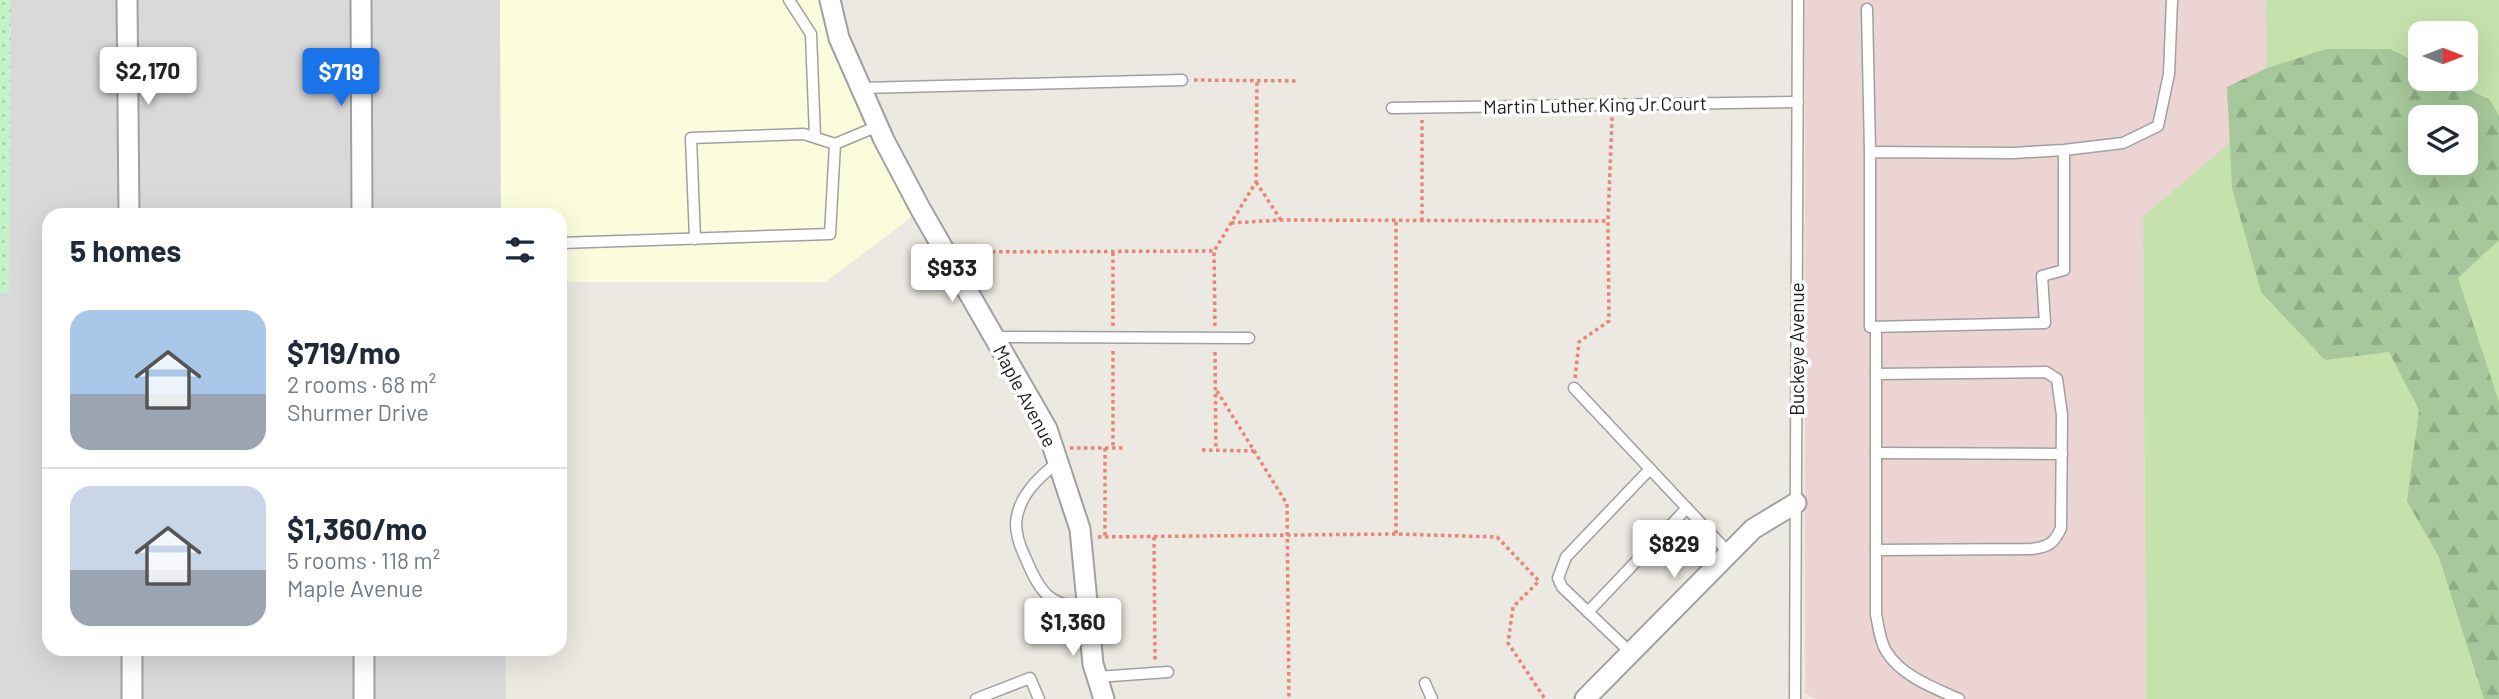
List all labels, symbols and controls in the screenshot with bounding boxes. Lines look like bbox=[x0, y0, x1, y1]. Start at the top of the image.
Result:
north arrow bbox=[2408, 21, 2478, 91]
map controls bbox=[2408, 21, 2478, 175]
pin: $2,170 bbox=[91, 48, 205, 107]
pin: $719 bbox=[300, 48, 382, 108]
text: $2,170 bbox=[116, 56, 180, 84]
text: $719 bbox=[318, 57, 364, 85]
street label: Martin Luther King Jr Court bbox=[1483, 91, 1707, 118]
button: layers bbox=[2408, 105, 2478, 175]
icon: filters bbox=[501, 231, 539, 269]
text: 5 homes bbox=[70, 232, 181, 268]
pin: $933 bbox=[911, 244, 993, 304]
text: $933 bbox=[927, 253, 977, 281]
street label: Buckeye Avenue bbox=[1785, 282, 1808, 416]
text: $719/mo bbox=[287, 334, 401, 370]
icon: home bbox=[126, 338, 210, 422]
street label: Maple Avenue bbox=[989, 341, 1062, 451]
text: 2 rooms · 68 m² bbox=[287, 370, 436, 398]
text: Shurmer Drive bbox=[287, 398, 429, 426]
text: $1,360/mo bbox=[287, 510, 427, 546]
icon: home bbox=[126, 514, 210, 598]
pin: $829 bbox=[1633, 520, 1715, 580]
text: $829 bbox=[1649, 529, 1699, 557]
text: 5 rooms · 118 m² bbox=[287, 546, 440, 574]
text: Maple Avenue bbox=[287, 574, 423, 602]
pin: $1,360 bbox=[1016, 598, 1130, 658]
text: $1,360 bbox=[1040, 607, 1106, 635]

